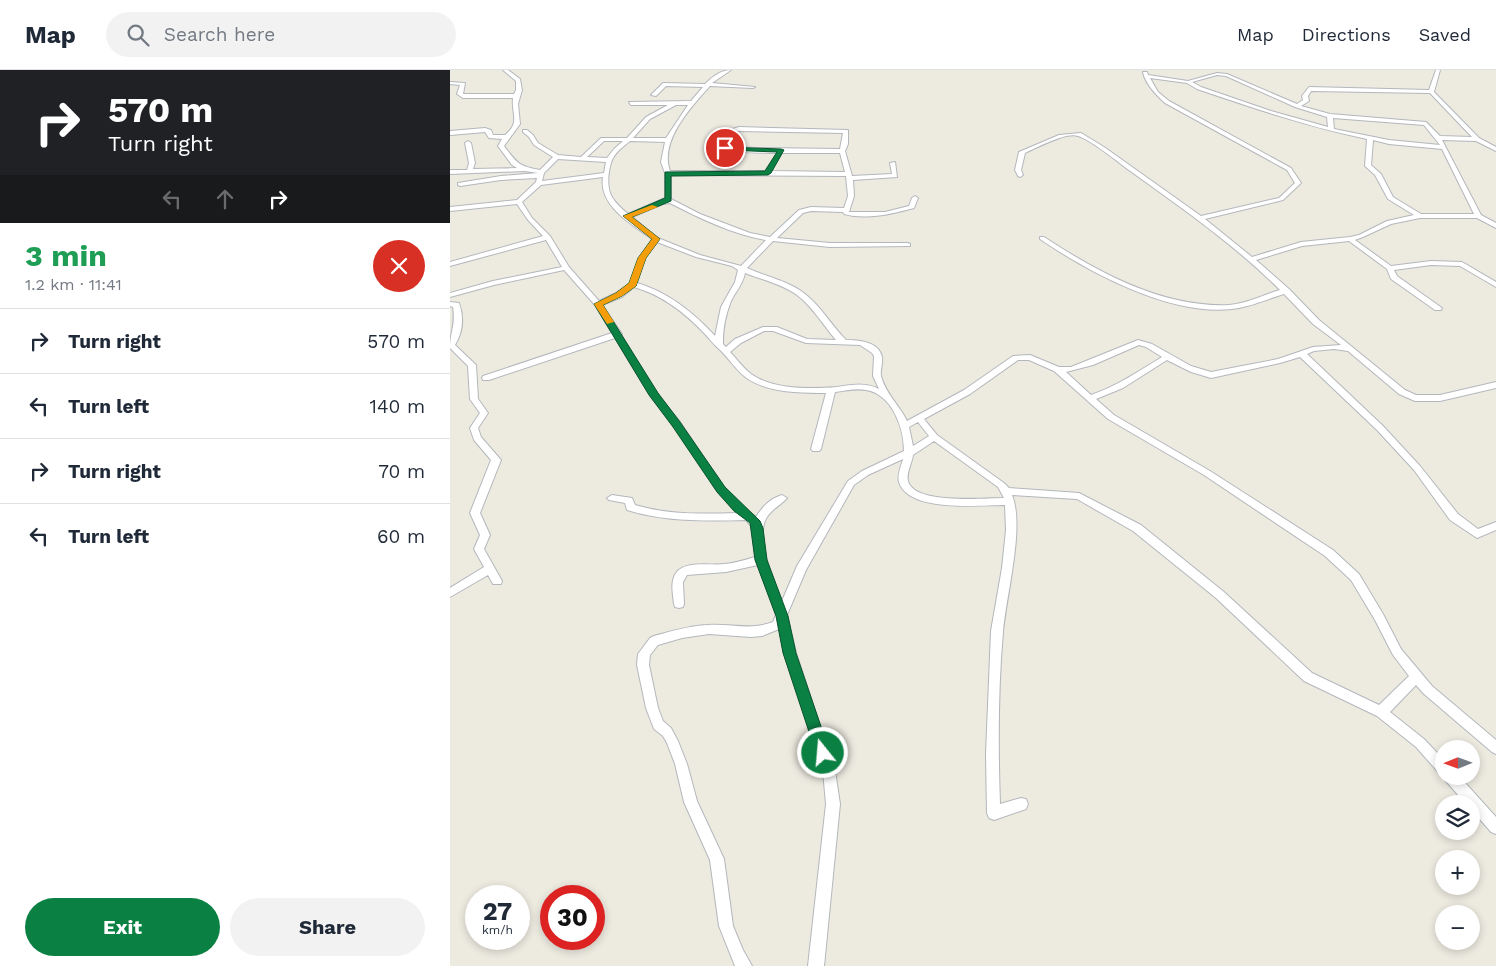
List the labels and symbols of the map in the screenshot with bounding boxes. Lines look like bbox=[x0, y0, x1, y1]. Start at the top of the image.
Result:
pin bbox=[704, 127, 746, 169]
position arrow bbox=[796, 726, 848, 778]
north arrow bbox=[1435, 740, 1480, 785]
speed limit sign: 30 bbox=[540, 885, 605, 950]

